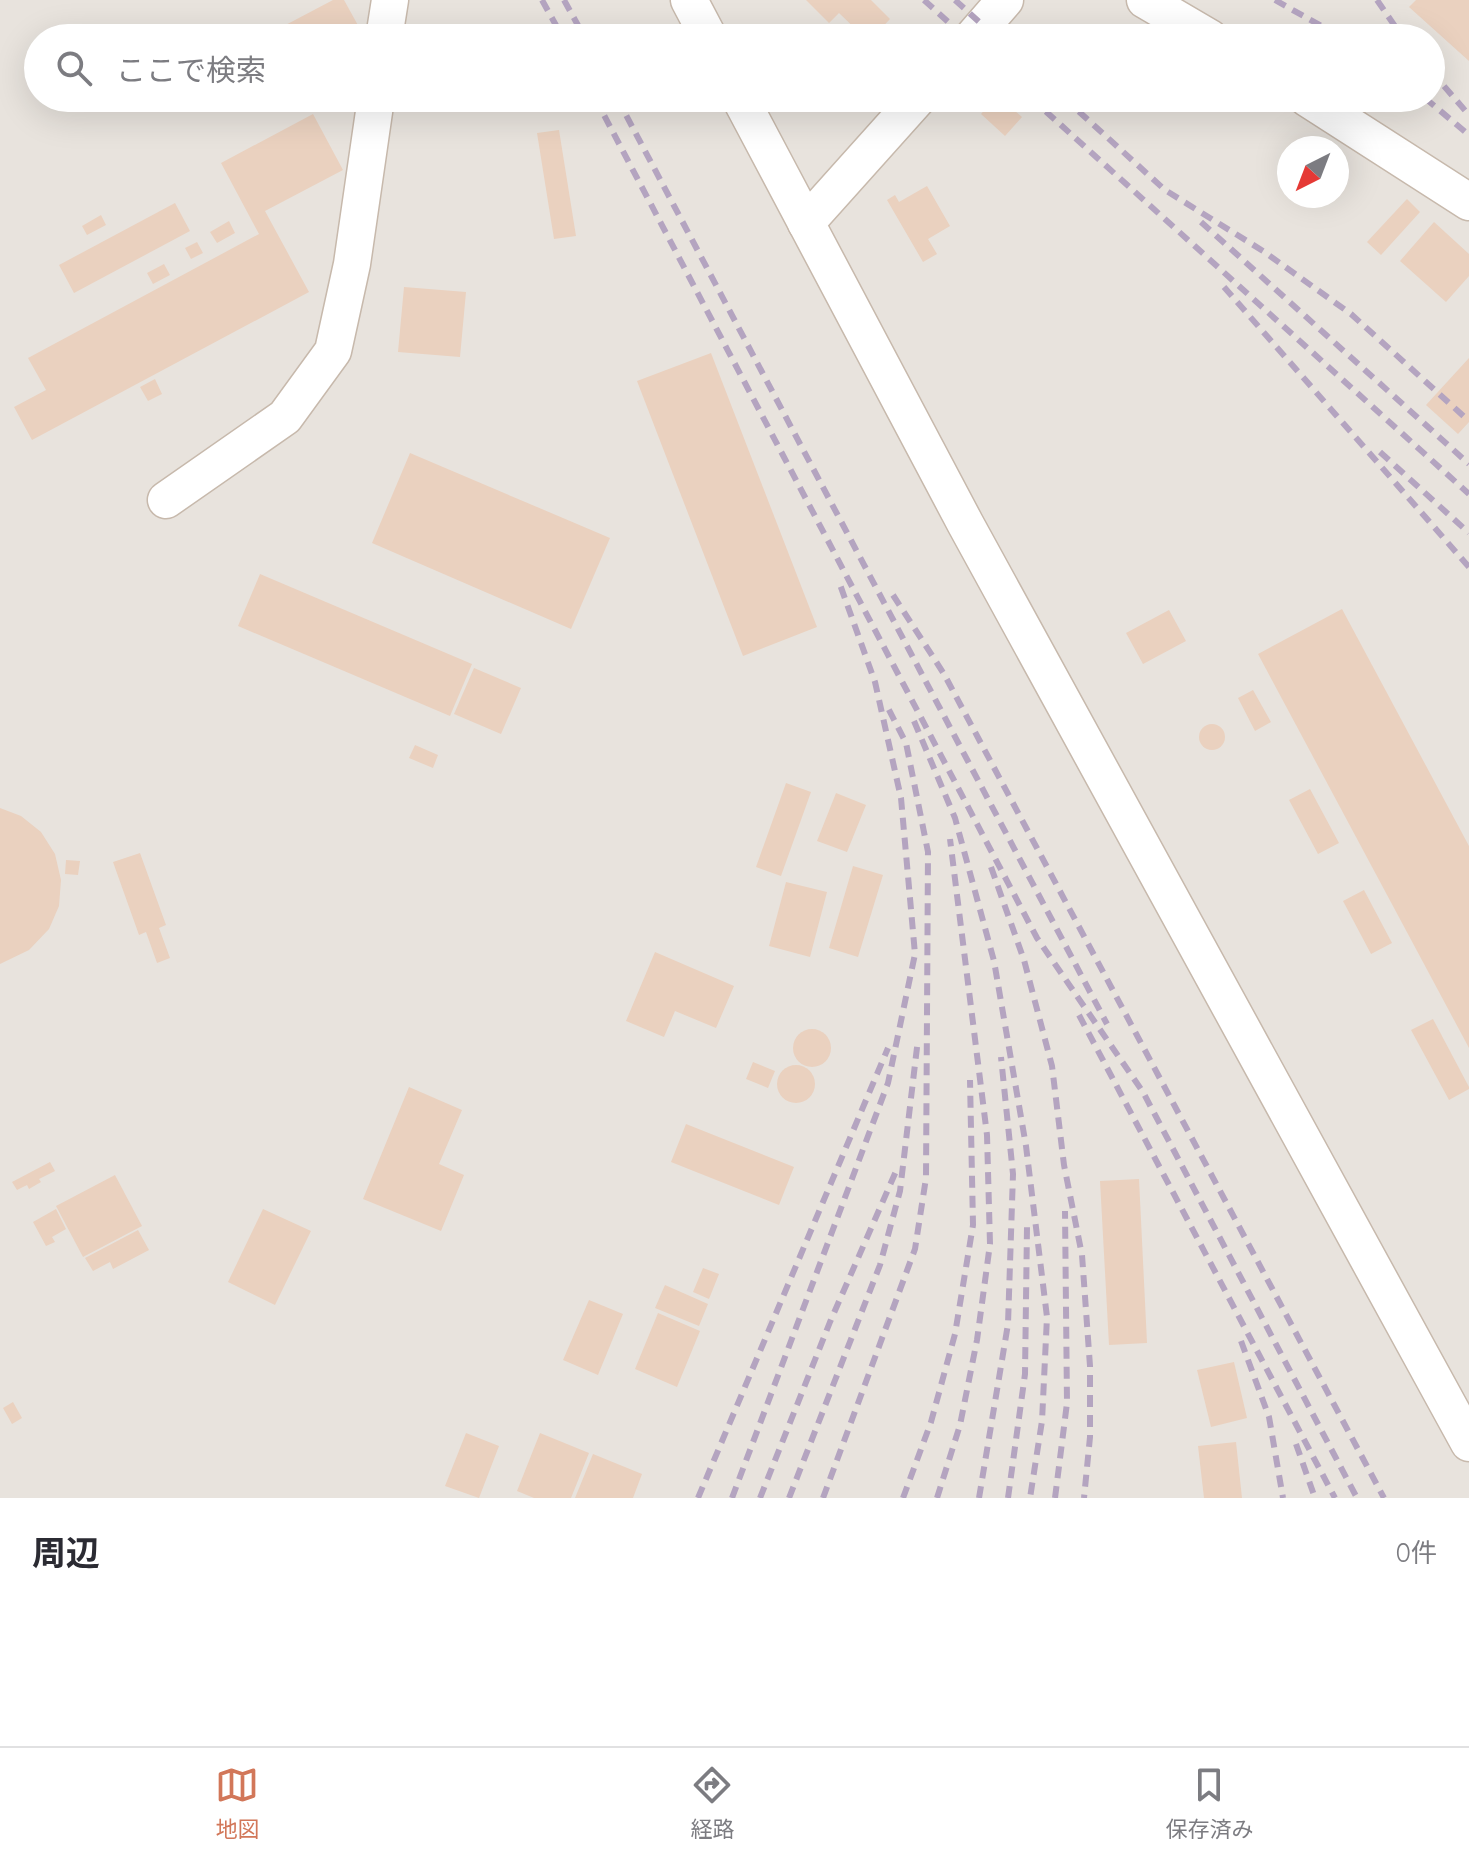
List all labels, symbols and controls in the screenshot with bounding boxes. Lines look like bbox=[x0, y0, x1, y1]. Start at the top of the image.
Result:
search box bbox=[24, 24, 1445, 112]
icon: search bbox=[52, 46, 96, 90]
text: ここで検索 bbox=[116, 51, 266, 89]
north arrow bbox=[1277, 136, 1349, 208]
text: 周辺 bbox=[32, 1531, 100, 1574]
text: 0件 bbox=[1396, 1536, 1437, 1569]
tab: 地図 bbox=[215, 1763, 260, 1843]
tab: 経路 bbox=[690, 1763, 735, 1843]
tab: 保存済み bbox=[1165, 1763, 1254, 1843]

